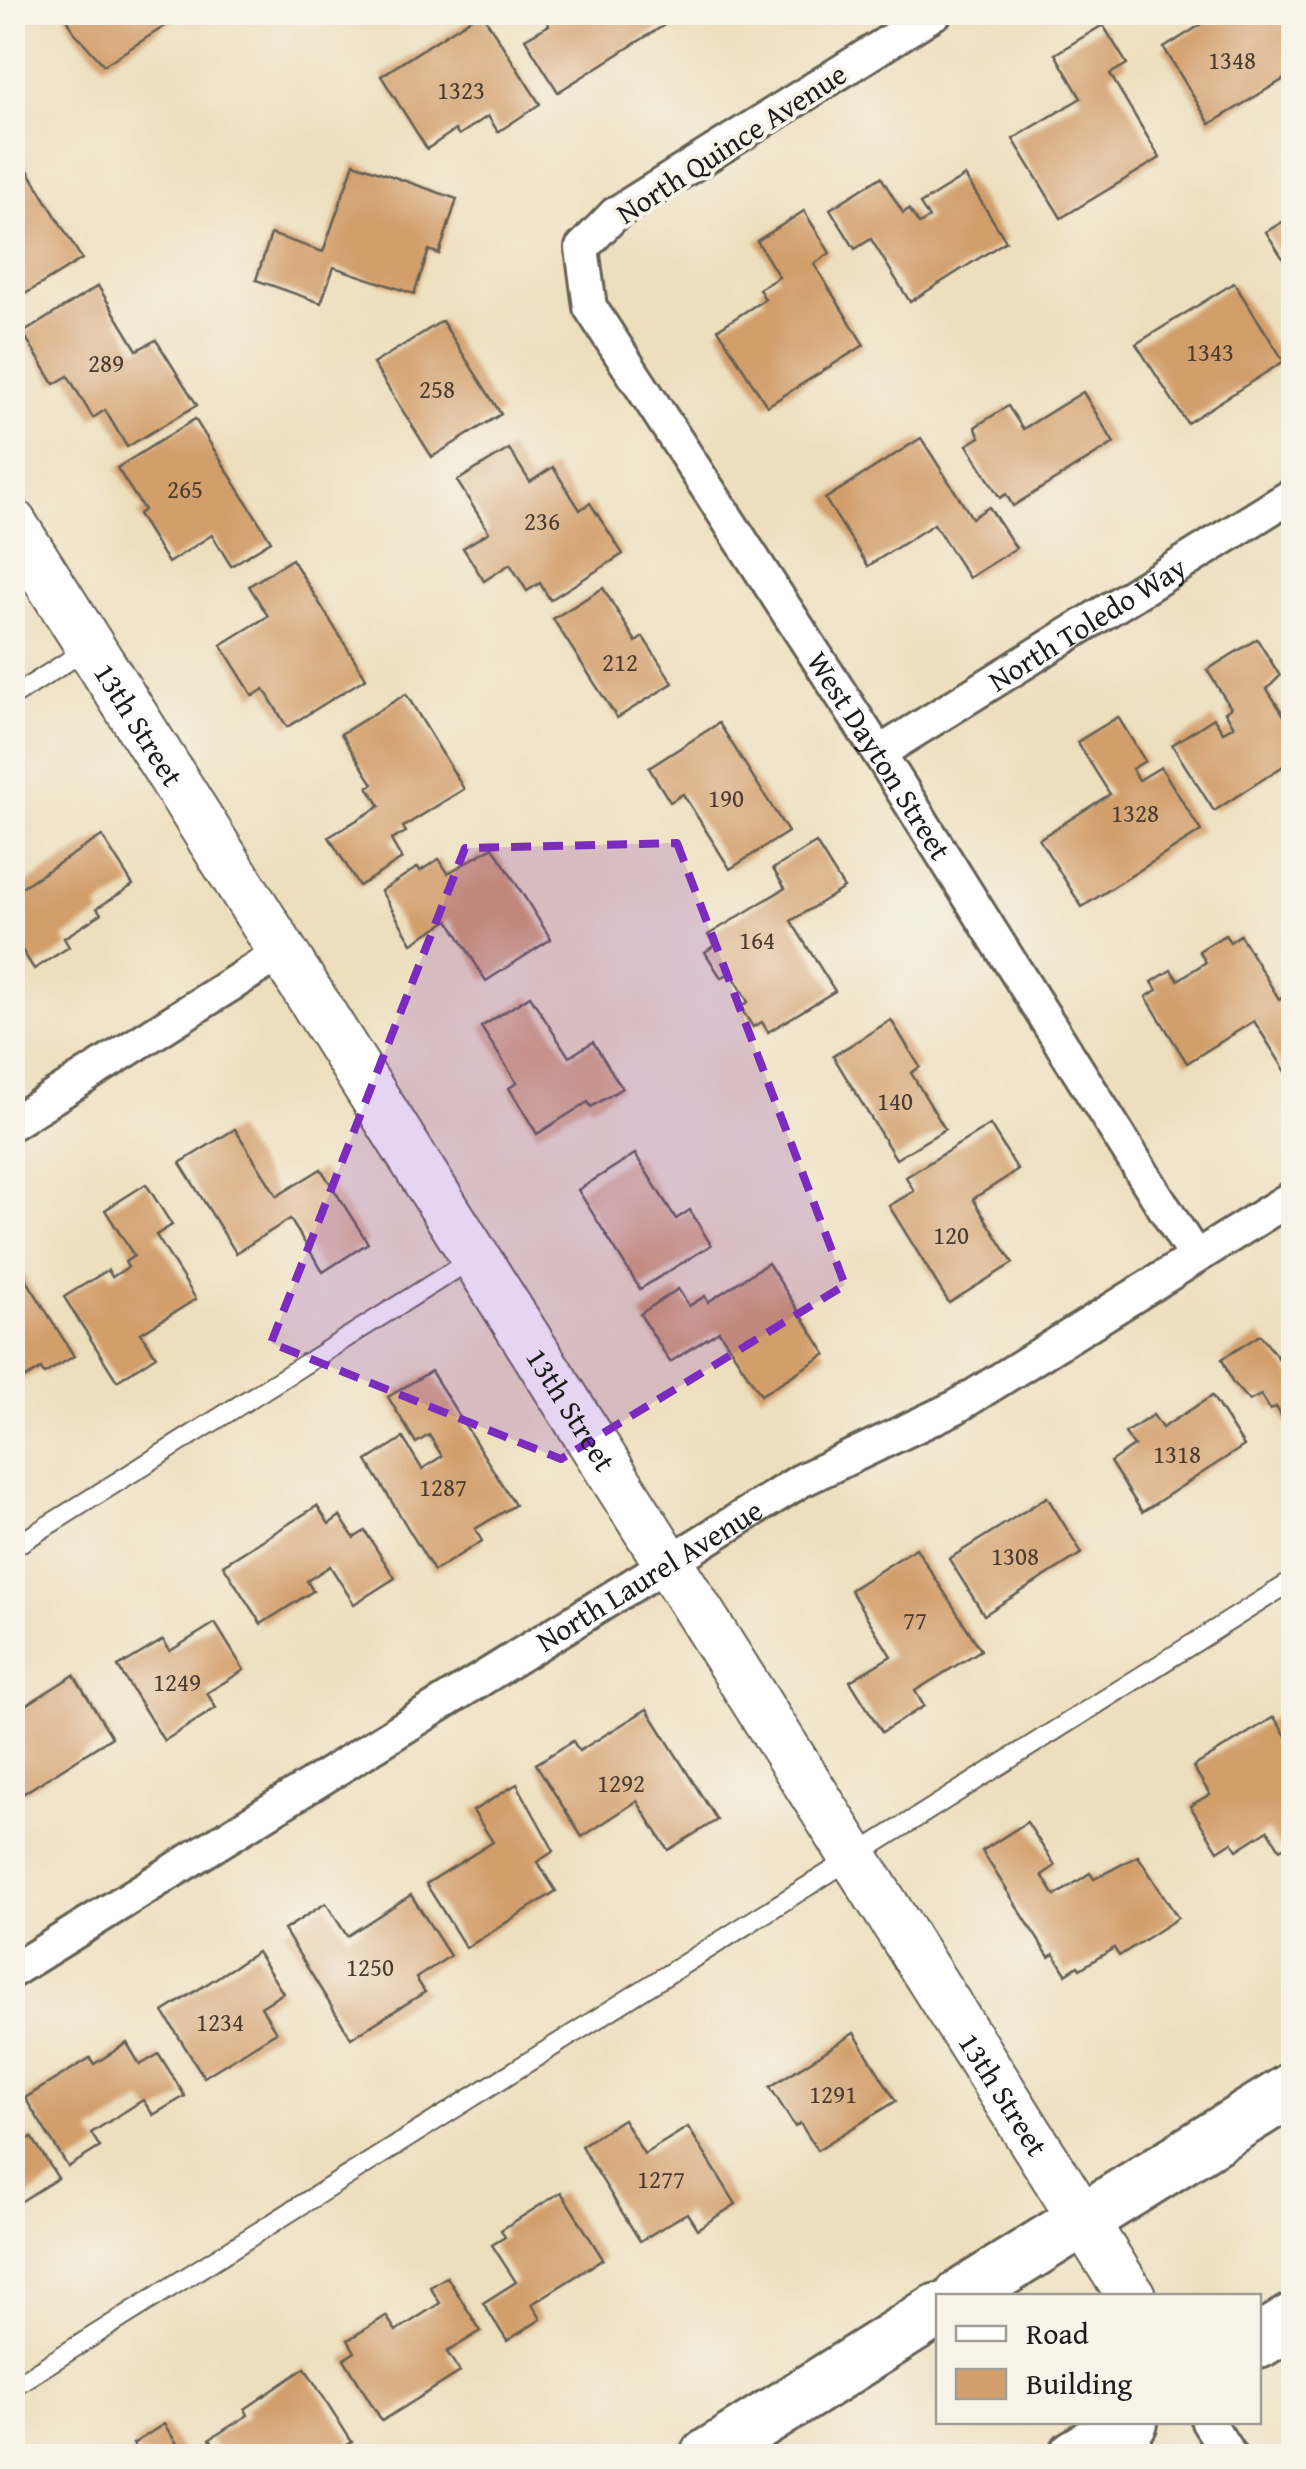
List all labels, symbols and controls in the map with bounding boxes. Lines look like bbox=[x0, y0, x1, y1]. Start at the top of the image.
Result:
house number: 1348 bbox=[1208, 42, 1256, 78]
street label: North Quince Avenue bbox=[607, 52, 855, 234]
house number: 1323 bbox=[437, 72, 485, 108]
house number: 1343 bbox=[1186, 334, 1234, 370]
house number: 289 bbox=[88, 345, 124, 381]
house number: 258 bbox=[419, 371, 455, 407]
house number: 265 bbox=[167, 471, 203, 507]
house number: 236 bbox=[524, 503, 560, 539]
street label: North Toledo Way bbox=[979, 545, 1195, 702]
street label: West Dayton Street bbox=[796, 642, 963, 869]
house number: 212 bbox=[602, 644, 638, 680]
street label: 13th Street bbox=[83, 654, 195, 795]
house number: 190 bbox=[708, 780, 744, 816]
house number: 1328 bbox=[1111, 795, 1159, 831]
house number: 164 bbox=[739, 922, 775, 958]
house number: 140 bbox=[877, 1083, 913, 1119]
house number: 120 bbox=[933, 1217, 969, 1253]
street label: 13th Street bbox=[516, 1339, 627, 1480]
house number: 1318 bbox=[1153, 1436, 1201, 1472]
house number: 1287 bbox=[419, 1469, 467, 1505]
street label: North Laurel Avenue bbox=[527, 1488, 771, 1662]
house number: 1308 bbox=[991, 1538, 1039, 1574]
house number: 77 bbox=[903, 1602, 927, 1638]
house number: 1249 bbox=[153, 1664, 201, 1700]
house number: 1292 bbox=[597, 1765, 645, 1801]
house number: 1250 bbox=[346, 1949, 394, 1985]
house number: 1234 bbox=[196, 2004, 244, 2040]
street label: 13th Street bbox=[948, 2024, 1060, 2165]
house number: 1291 bbox=[809, 2076, 857, 2112]
house number: 1277 bbox=[637, 2161, 685, 2197]
legend bbox=[936, 2294, 1261, 2424]
text: Road bbox=[1026, 2311, 1089, 2355]
text: Building bbox=[1026, 2361, 1132, 2405]

